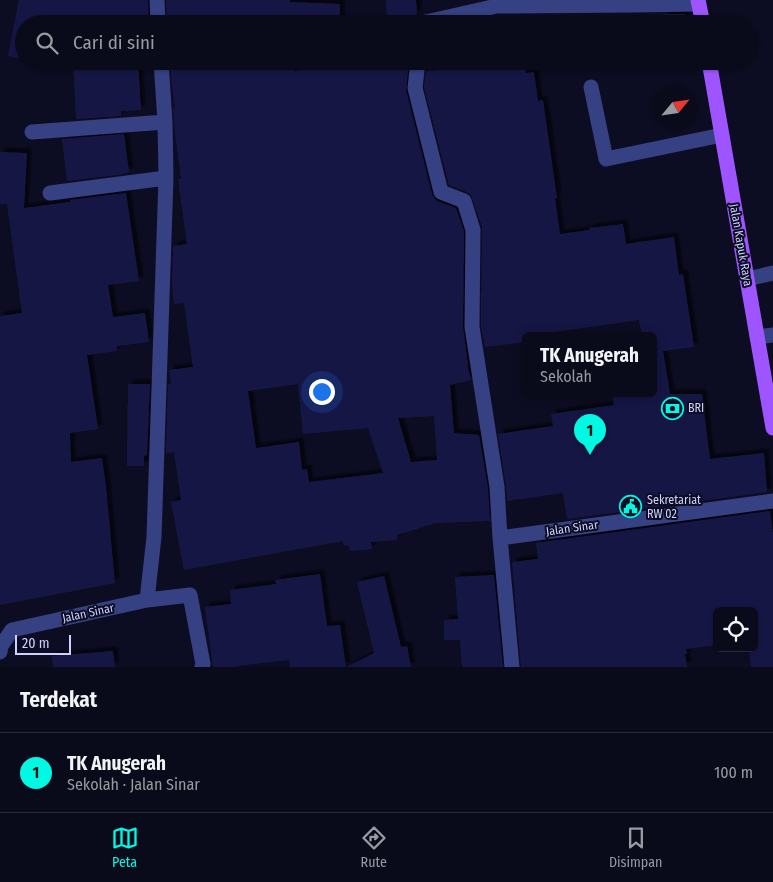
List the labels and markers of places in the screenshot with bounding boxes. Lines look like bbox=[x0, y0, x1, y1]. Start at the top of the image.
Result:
bank icon: BRI bbox=[660, 396, 684, 420]
place label: BRI bbox=[688, 401, 704, 415]
pin: 1 bbox=[574, 414, 606, 455]
place label: Sekretariat RW 02 bbox=[647, 493, 701, 521]
public building icon: Sekretariat RW 02 bbox=[619, 495, 643, 519]

